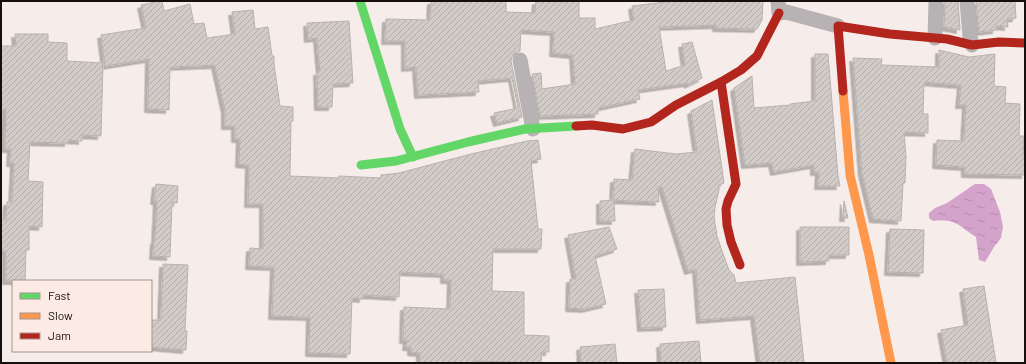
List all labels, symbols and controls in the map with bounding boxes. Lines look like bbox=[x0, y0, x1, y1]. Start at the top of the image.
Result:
legend bbox=[12, 280, 152, 352]
text: Fast bbox=[48, 288, 71, 302]
text: Slow bbox=[48, 308, 73, 322]
text: Jam bbox=[48, 328, 71, 342]

